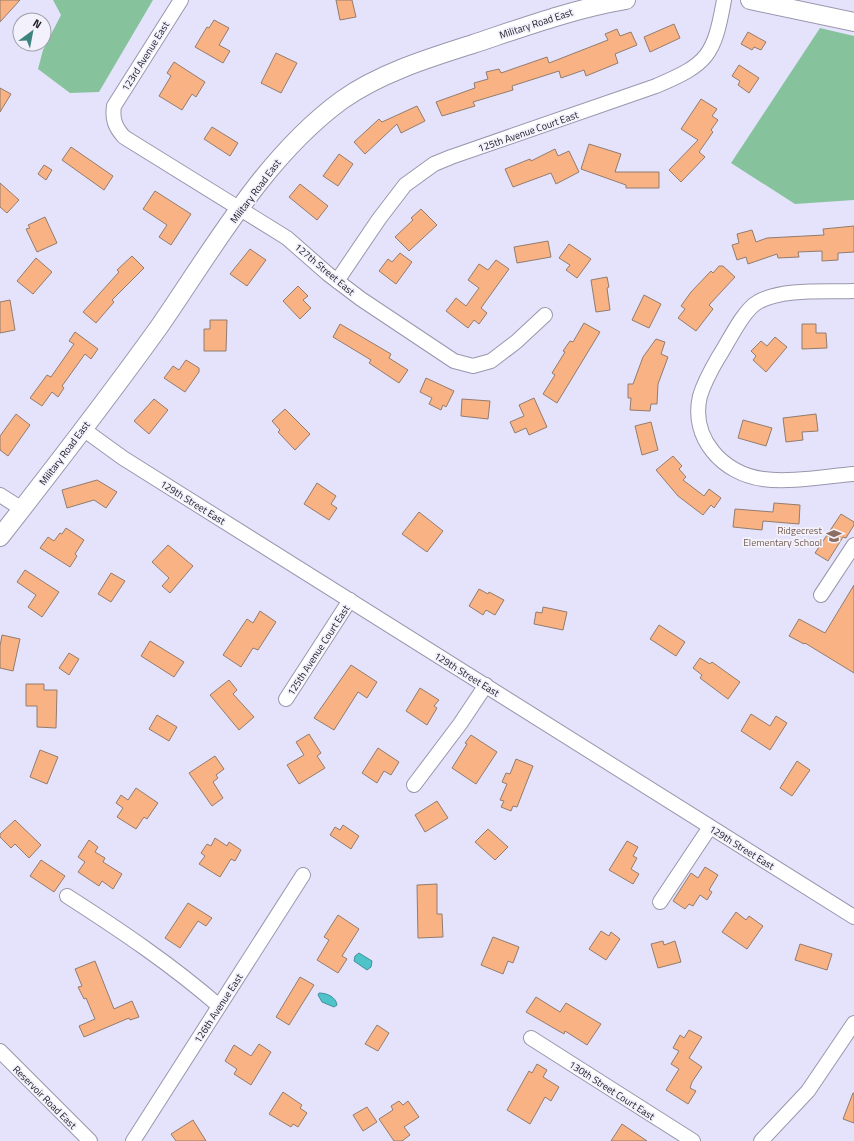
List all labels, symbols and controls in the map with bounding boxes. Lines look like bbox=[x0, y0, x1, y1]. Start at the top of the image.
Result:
street label: Military Road East bbox=[497, 4, 575, 42]
north arrow bbox=[12, 12, 52, 52]
text: N bbox=[30, 15, 45, 32]
street label: 123rd Avenue East bbox=[118, 18, 173, 94]
street label: 125th Avenue Court East bbox=[476, 107, 581, 156]
street label: Military Road East bbox=[226, 156, 285, 226]
street label: 127th Street East bbox=[291, 240, 358, 299]
street label: Military Road East bbox=[35, 418, 94, 488]
street label: 129th Street East bbox=[157, 476, 229, 529]
place label: Ridgecrest Elementary School bbox=[743, 523, 822, 550]
school or university icon: Ridgecrest Elementary School bbox=[825, 527, 843, 545]
street label: 125th Avenue Court East bbox=[283, 602, 354, 698]
street label: 129th Street East bbox=[431, 648, 503, 701]
street label: 129th Street East bbox=[706, 821, 778, 874]
street label: 126th Avenue East bbox=[190, 970, 247, 1046]
street label: 130th Street Court East bbox=[566, 1057, 658, 1124]
street label: Reservoir Road East bbox=[9, 1062, 80, 1133]

